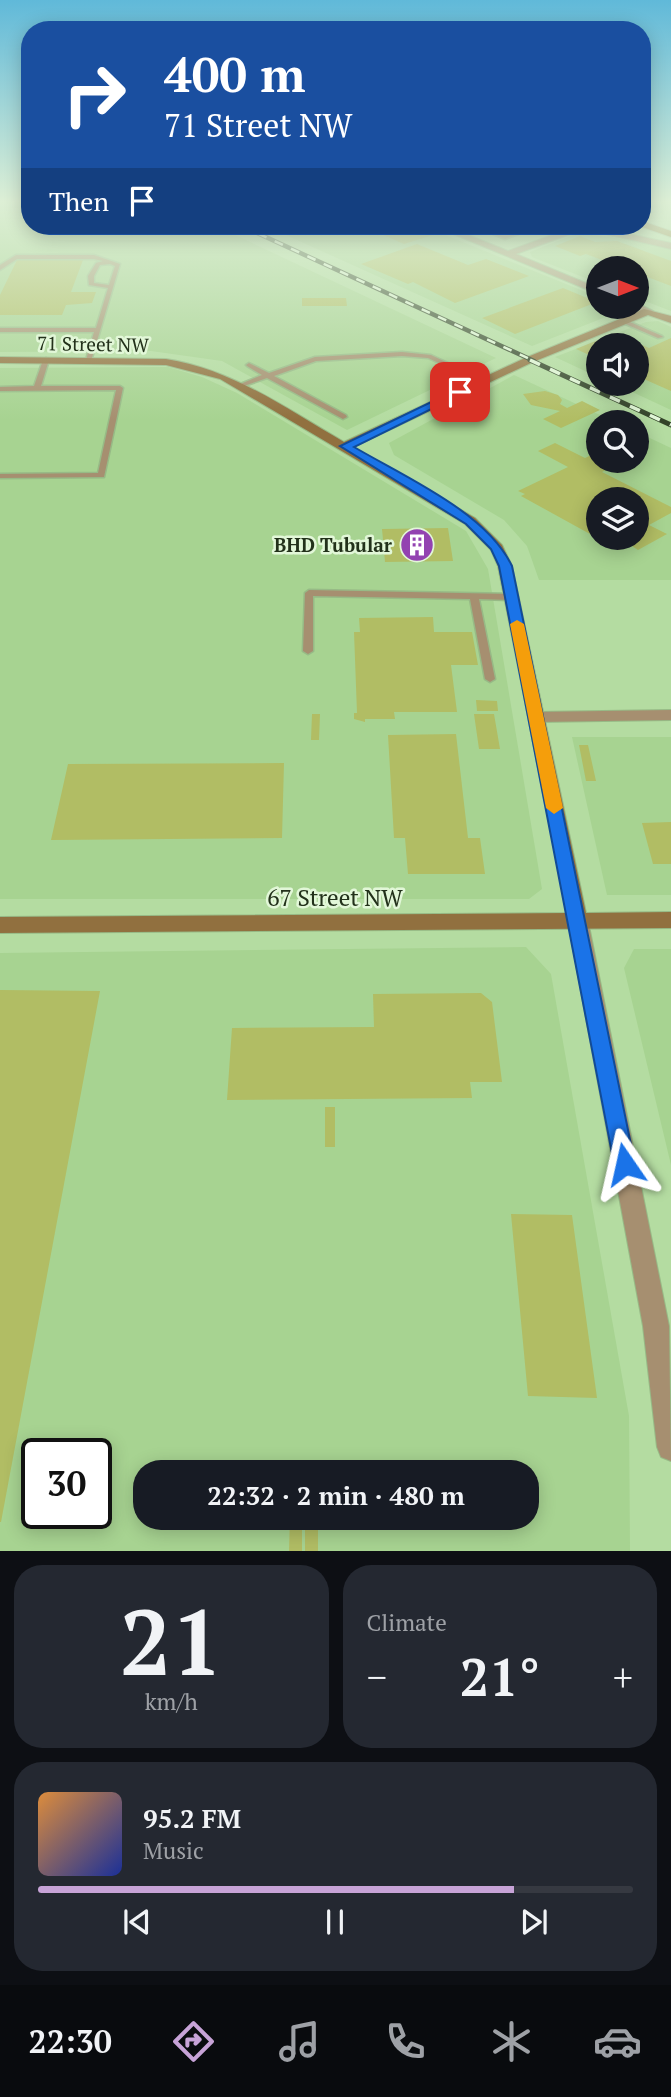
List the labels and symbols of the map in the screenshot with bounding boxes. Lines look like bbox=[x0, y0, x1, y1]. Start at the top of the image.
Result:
north arrow bbox=[586, 256, 649, 318]
street label: 71 Street NW bbox=[37, 330, 149, 357]
pin bbox=[430, 362, 490, 422]
building icon: BHD Tubular bbox=[398, 526, 436, 564]
place label: BHD Tubular bbox=[274, 532, 393, 557]
street label: 67 Street NW bbox=[267, 882, 403, 913]
position arrow bbox=[588, 1127, 662, 1201]
speed limit sign: 30 bbox=[21, 1438, 112, 1529]

